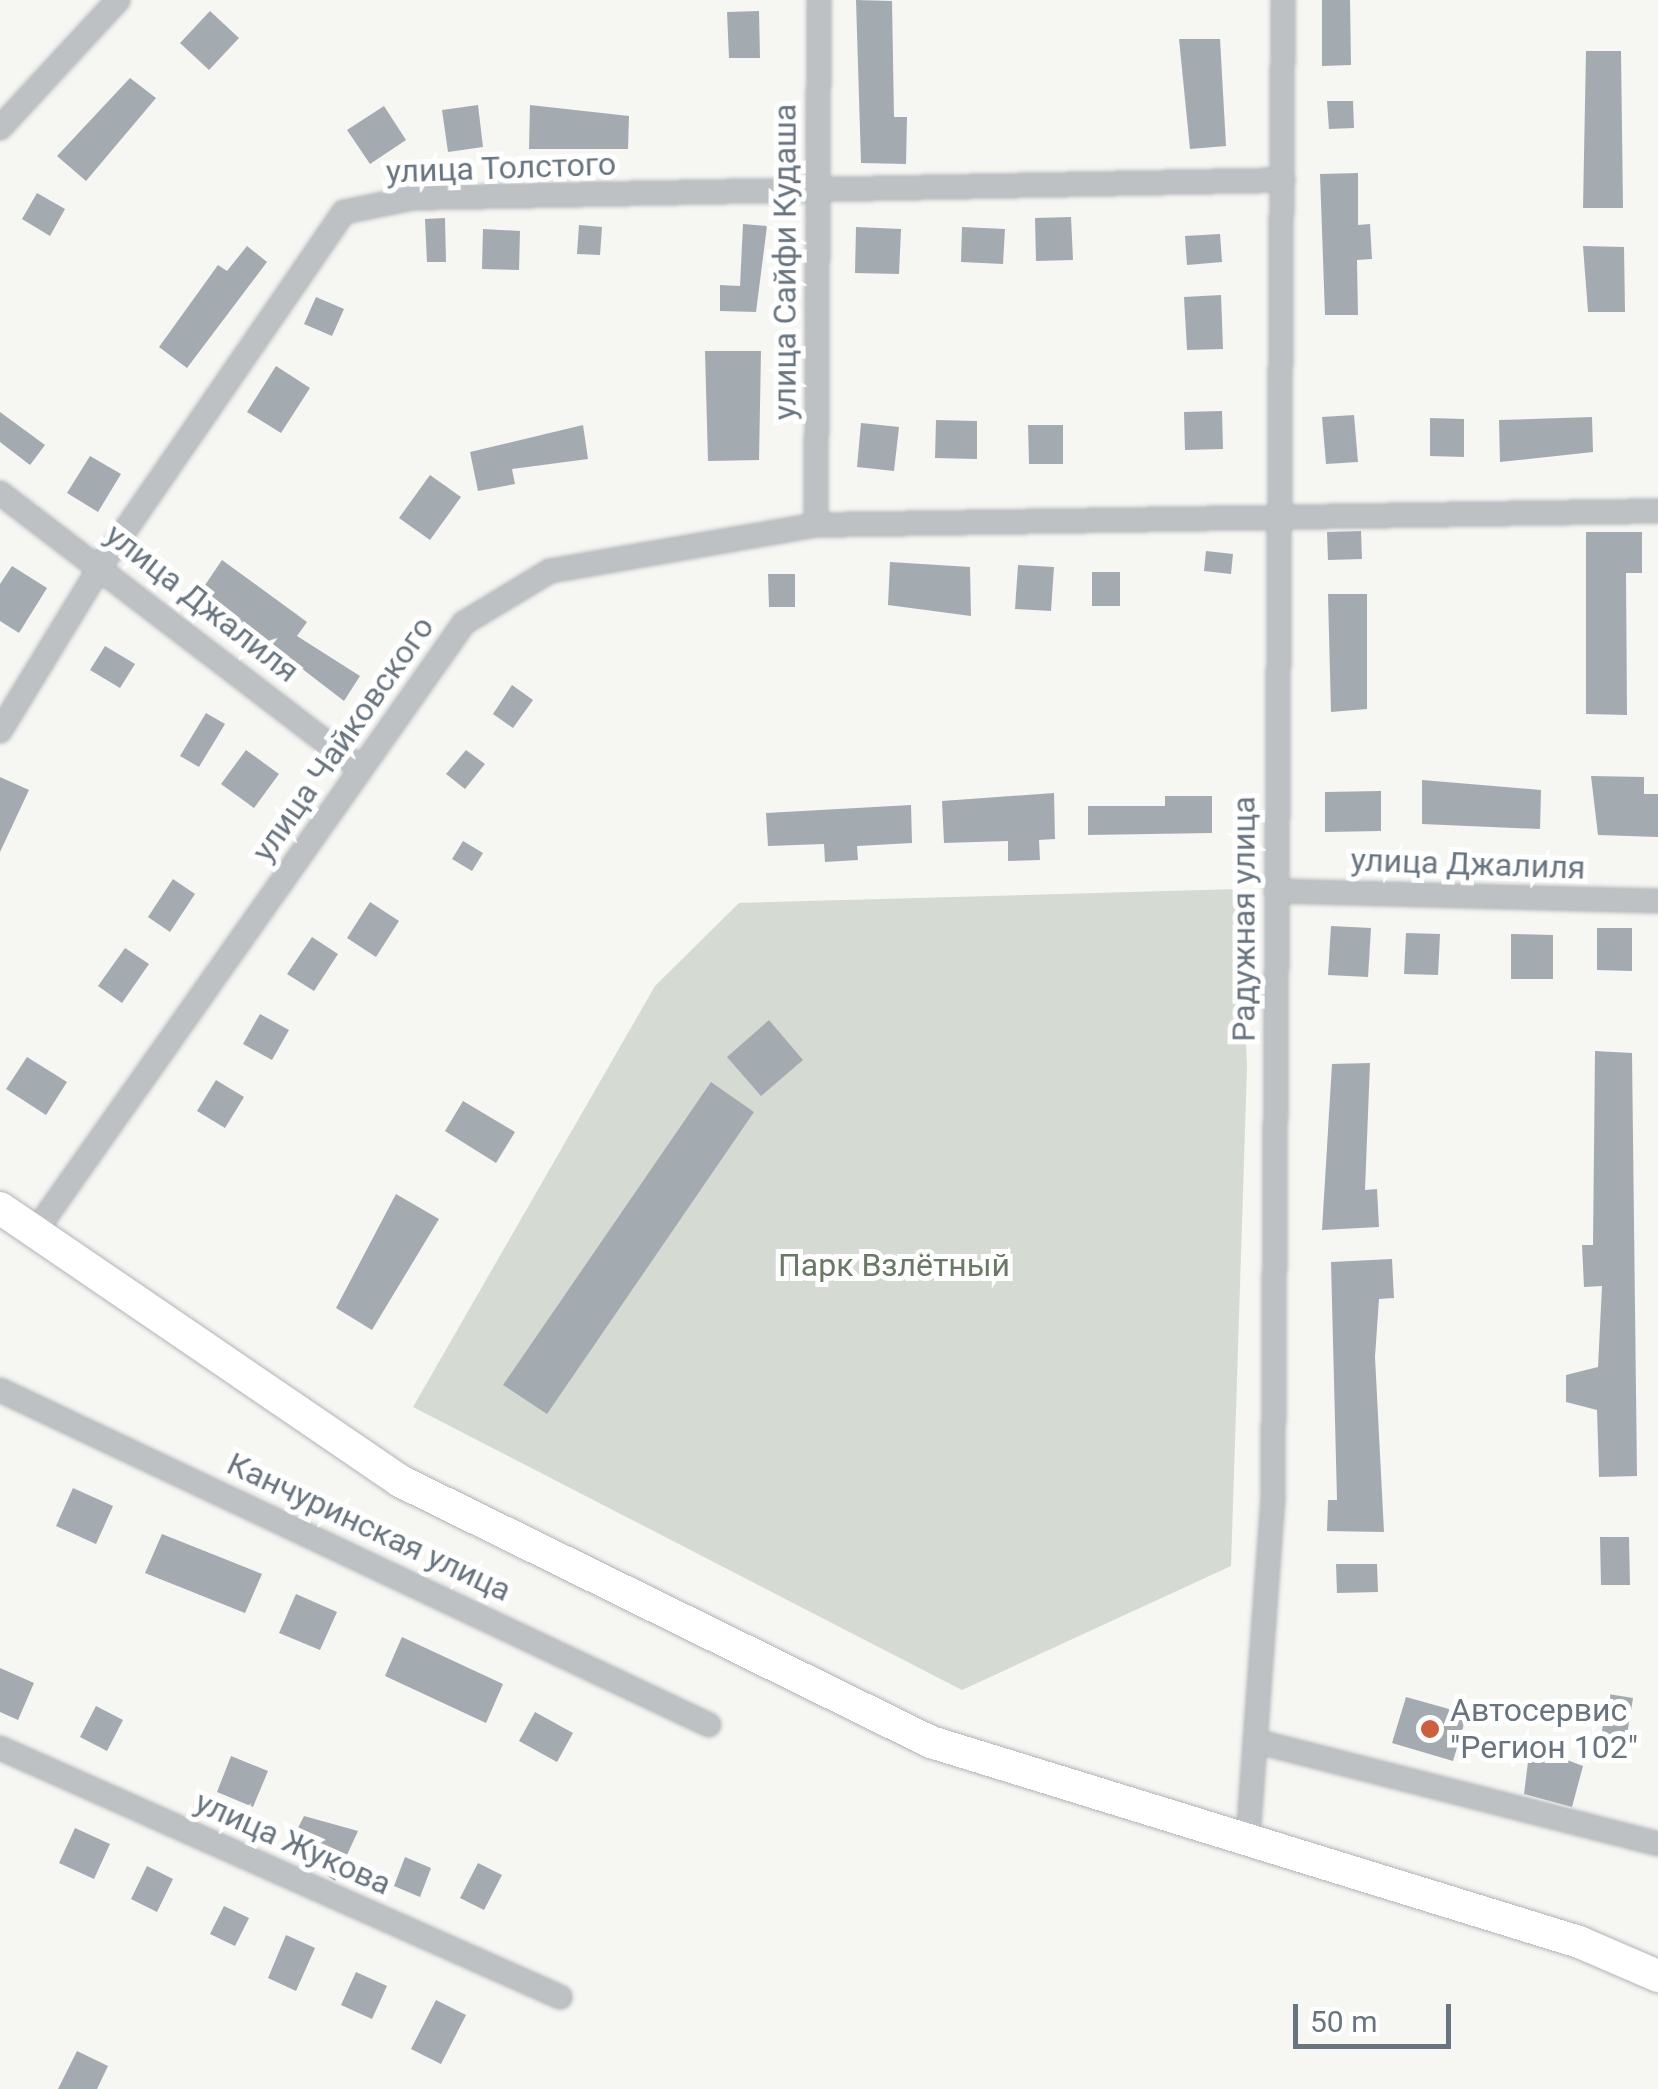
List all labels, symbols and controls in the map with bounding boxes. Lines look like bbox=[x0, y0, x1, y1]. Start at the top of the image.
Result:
street label: улица Сайфи Кудаша bbox=[766, 104, 804, 420]
street label: улица Толстого bbox=[385, 145, 617, 191]
street label: улица Джалиля bbox=[98, 516, 306, 690]
street label: улица Чайковского bbox=[244, 609, 442, 869]
street label: Радужная улица bbox=[1225, 796, 1263, 1042]
street label: улица Джалиля bbox=[1350, 841, 1586, 887]
park label: Парк Взлётный bbox=[778, 1246, 1010, 1284]
street label: Канчуринская улица bbox=[221, 1444, 517, 1610]
place label: Автосервис "Регион 102" bbox=[1450, 1692, 1638, 1767]
marker: Автосервис "Регион 102" bbox=[1419, 1718, 1441, 1740]
street label: улица Жукова bbox=[189, 1783, 397, 1903]
scale bar bbox=[1298, 1984, 1456, 2046]
text: 50 m bbox=[1310, 2004, 1377, 2039]

